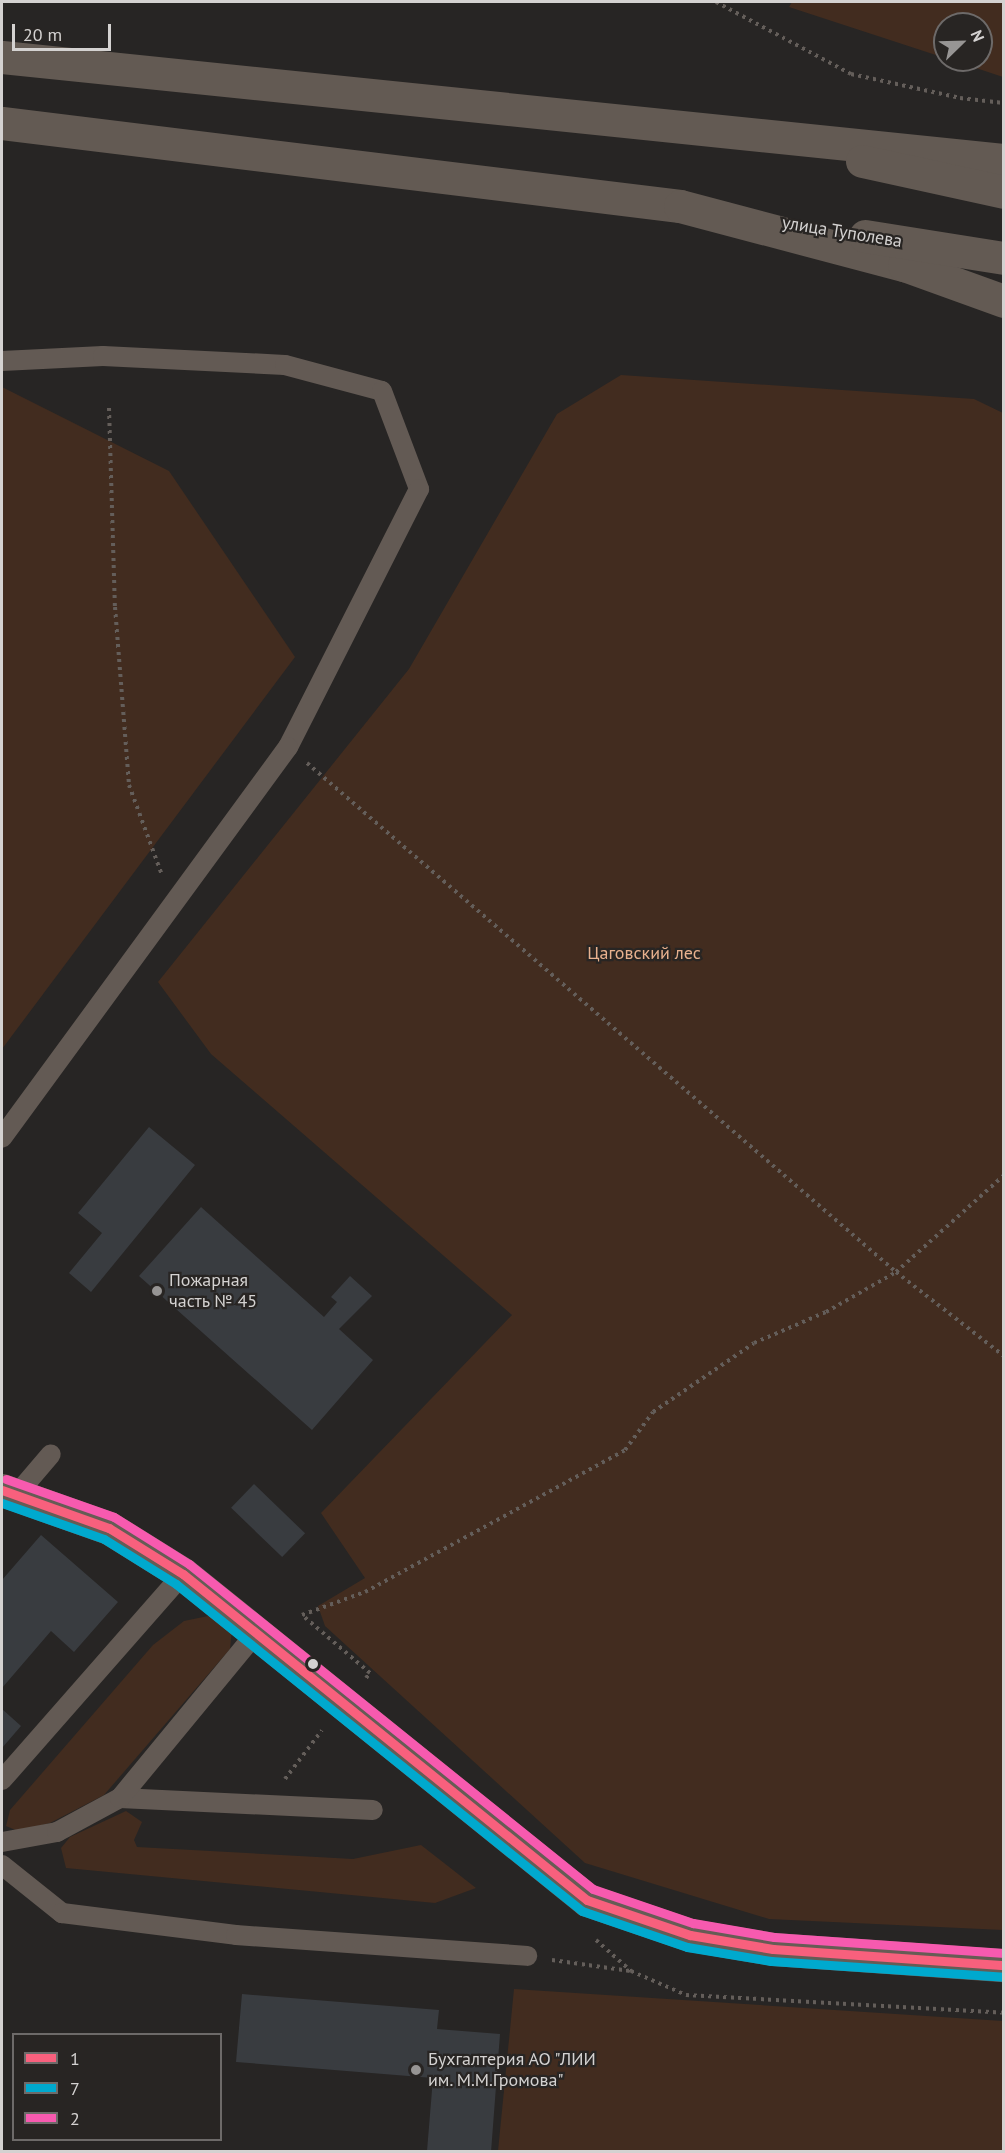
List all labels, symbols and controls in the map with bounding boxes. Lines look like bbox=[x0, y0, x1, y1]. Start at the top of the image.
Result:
scale bar bbox=[15, 12, 114, 50]
north arrow bbox=[933, 12, 993, 72]
text: 20 m bbox=[23, 23, 62, 46]
text: N bbox=[966, 27, 989, 44]
street label: улица Туполева bbox=[780, 212, 904, 252]
park label: Цаговский лес bbox=[587, 942, 701, 964]
place label: Пожарная часть № 45 bbox=[169, 1270, 258, 1312]
marker: Пожарная часть № 45 bbox=[150, 1284, 164, 1298]
unlabelled marker bbox=[307, 1658, 319, 1670]
legend bbox=[12, 2033, 222, 2141]
text: 1 bbox=[70, 2047, 80, 2070]
place label: Бухгалтерия АО "ЛИИ им. М.М.Громова" bbox=[428, 2049, 598, 2092]
marker: Бухгалтерия АО "ЛИИ им. М.М.Громова" bbox=[409, 2063, 423, 2077]
text: 7 bbox=[70, 2077, 80, 2100]
text: 2 bbox=[70, 2107, 80, 2130]

